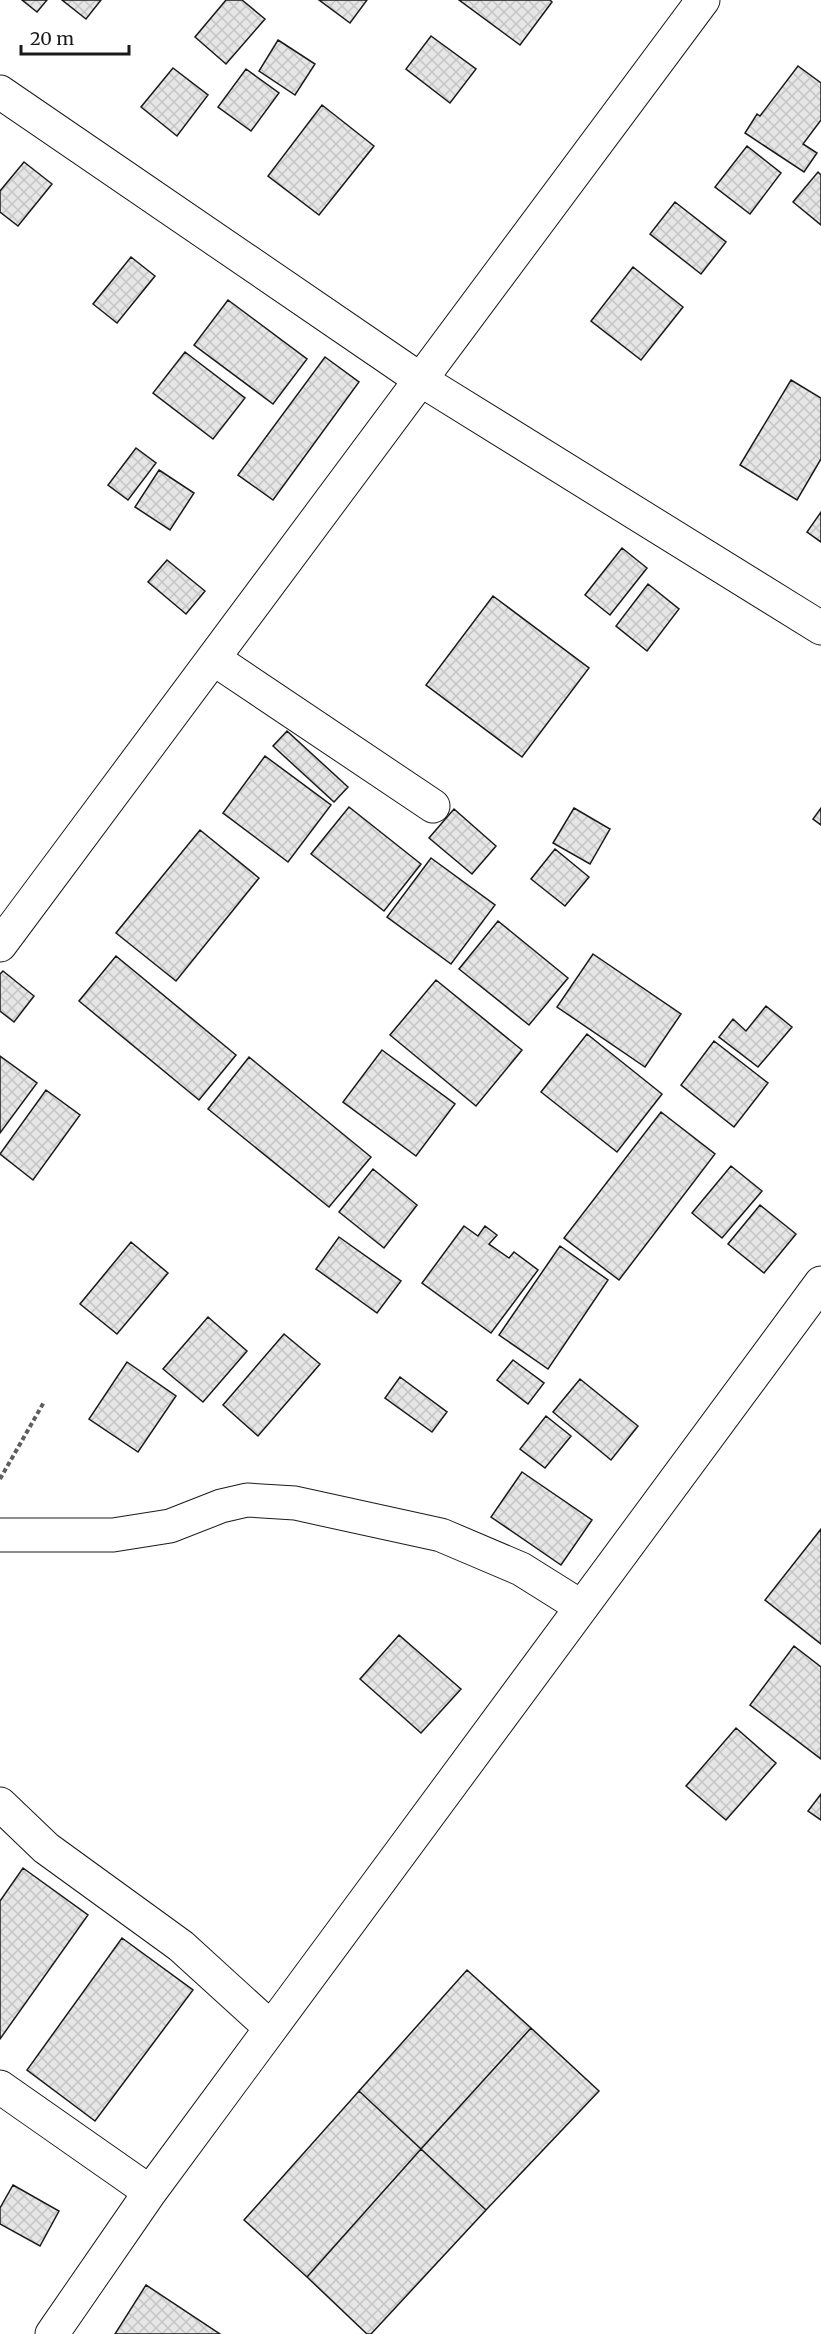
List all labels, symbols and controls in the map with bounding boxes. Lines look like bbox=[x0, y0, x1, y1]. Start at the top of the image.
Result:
scale bar bbox=[21, 18, 129, 56]
text: 20 m bbox=[30, 27, 74, 50]

